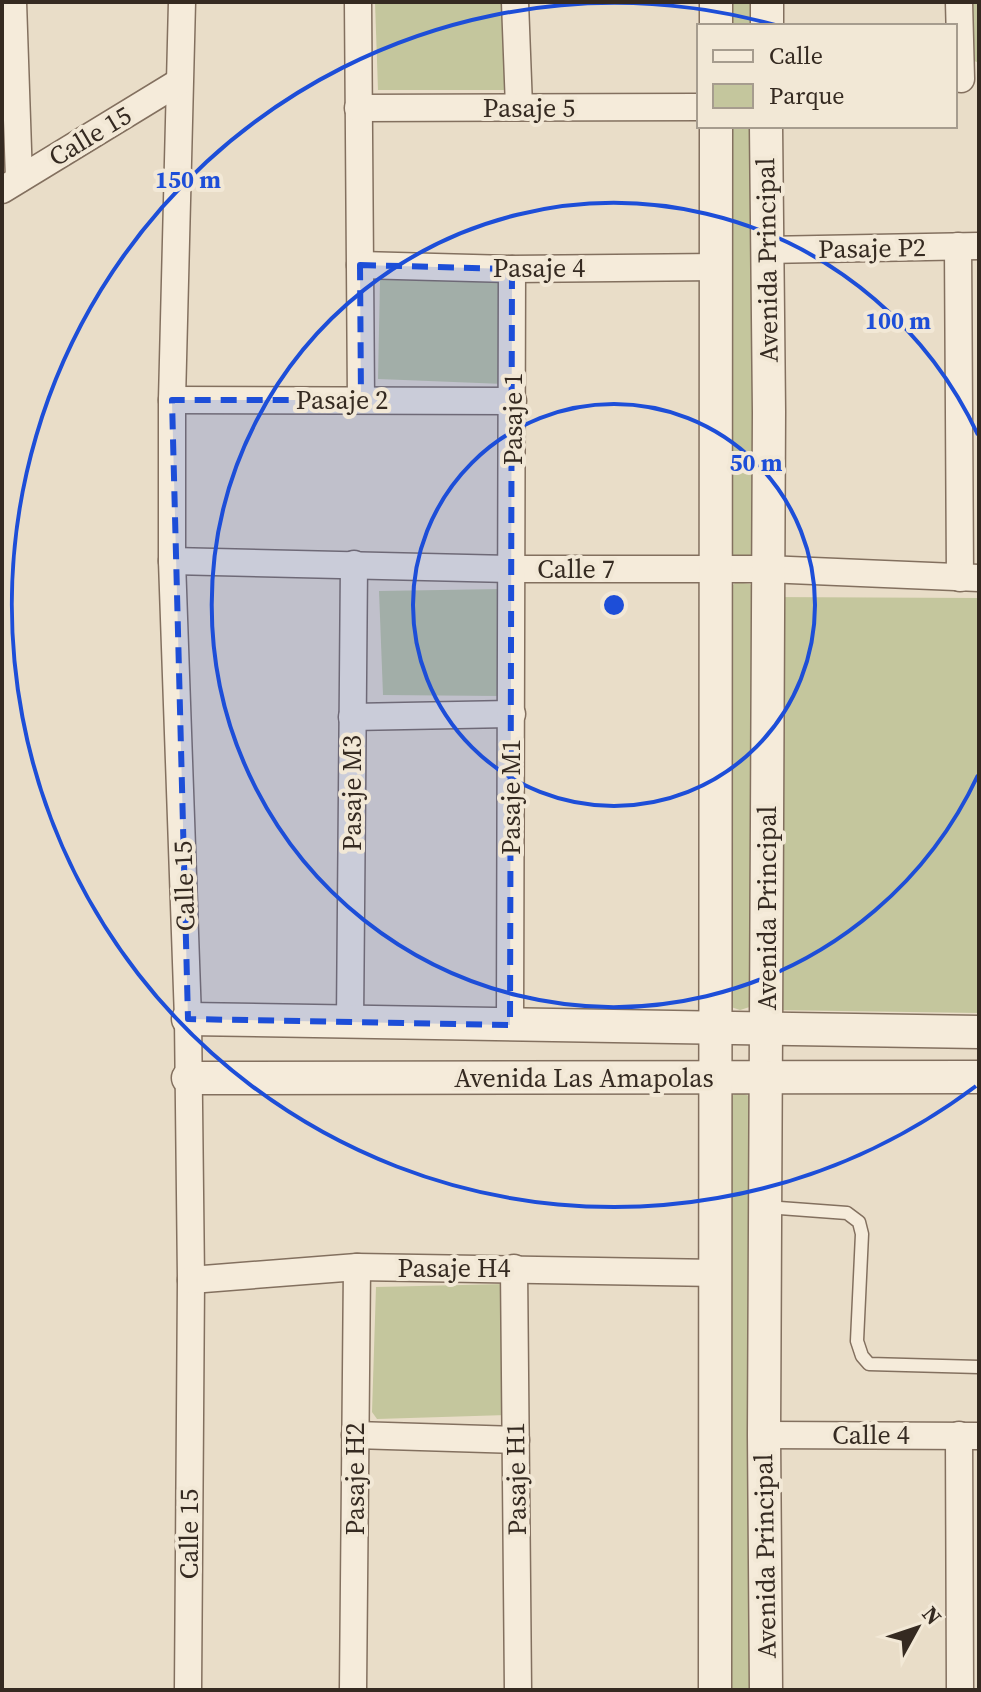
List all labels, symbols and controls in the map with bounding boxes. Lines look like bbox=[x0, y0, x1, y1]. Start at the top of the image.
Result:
legend bbox=[697, 24, 957, 128]
text: Calle bbox=[769, 39, 823, 72]
text: Parque bbox=[769, 79, 845, 112]
street label: Pasaje 5 bbox=[483, 90, 575, 126]
street label: Calle 15 bbox=[42, 97, 138, 175]
street label: Avenida Principal bbox=[747, 157, 787, 363]
text: 150 m bbox=[155, 163, 221, 196]
street label: Pasaje P2 bbox=[818, 229, 926, 267]
street label: Pasaje 4 bbox=[493, 250, 585, 286]
text: 100 m bbox=[865, 304, 931, 337]
street label: Pasaje 1 bbox=[495, 373, 531, 465]
street label: Pasaje 2 bbox=[296, 382, 388, 418]
text: 50 m bbox=[730, 446, 783, 479]
street label: Calle 7 bbox=[537, 551, 615, 587]
centre of rings bbox=[600, 591, 628, 619]
street label: Pasaje M3 bbox=[334, 735, 370, 851]
street label: Pasaje M1 bbox=[493, 739, 529, 855]
street label: Avenida Principal bbox=[749, 805, 785, 1010]
street label: Calle 15 bbox=[164, 840, 204, 932]
street label: Avenida Las Amapolas bbox=[454, 1060, 714, 1096]
street label: Pasaje H4 bbox=[397, 1250, 511, 1286]
street label: Calle 4 bbox=[832, 1417, 910, 1453]
street label: Pasaje H2 bbox=[337, 1422, 373, 1536]
street label: Pasaje H1 bbox=[497, 1422, 535, 1536]
street label: Avenida Principal bbox=[745, 1453, 785, 1659]
street label: Calle 15 bbox=[171, 1489, 207, 1579]
north arrow bbox=[877, 1588, 957, 1668]
text: N bbox=[916, 1599, 949, 1631]

